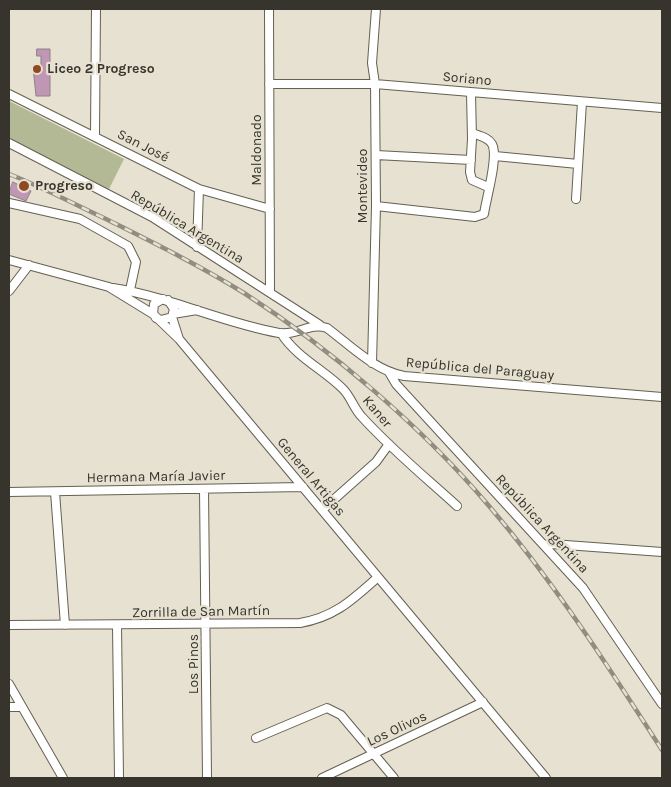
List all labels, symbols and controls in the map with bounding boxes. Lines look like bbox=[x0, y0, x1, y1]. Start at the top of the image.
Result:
place label: Liceo 2 Progreso bbox=[47, 61, 155, 77]
marker: Liceo 2 Progreso bbox=[31, 63, 43, 75]
street label: Soriano bbox=[442, 68, 492, 90]
street label: Maldonado bbox=[249, 114, 265, 186]
street label: San José bbox=[114, 126, 172, 166]
street label: Montevideo bbox=[355, 149, 371, 223]
place label: Progreso bbox=[35, 178, 93, 194]
marker: Progreso bbox=[17, 179, 31, 193]
street label: República Argentina bbox=[127, 187, 247, 267]
street label: República del Paraguay bbox=[405, 354, 555, 384]
street label: Kaner bbox=[359, 392, 395, 432]
street label: General Artigas bbox=[273, 434, 349, 520]
street label: Hermana María Javier bbox=[87, 467, 225, 487]
street label: República Argentina bbox=[492, 471, 592, 577]
street label: Zorrilla de San Martín bbox=[132, 602, 270, 622]
street label: Los Pinos bbox=[186, 634, 202, 694]
street label: Los Olivos bbox=[364, 708, 430, 750]

